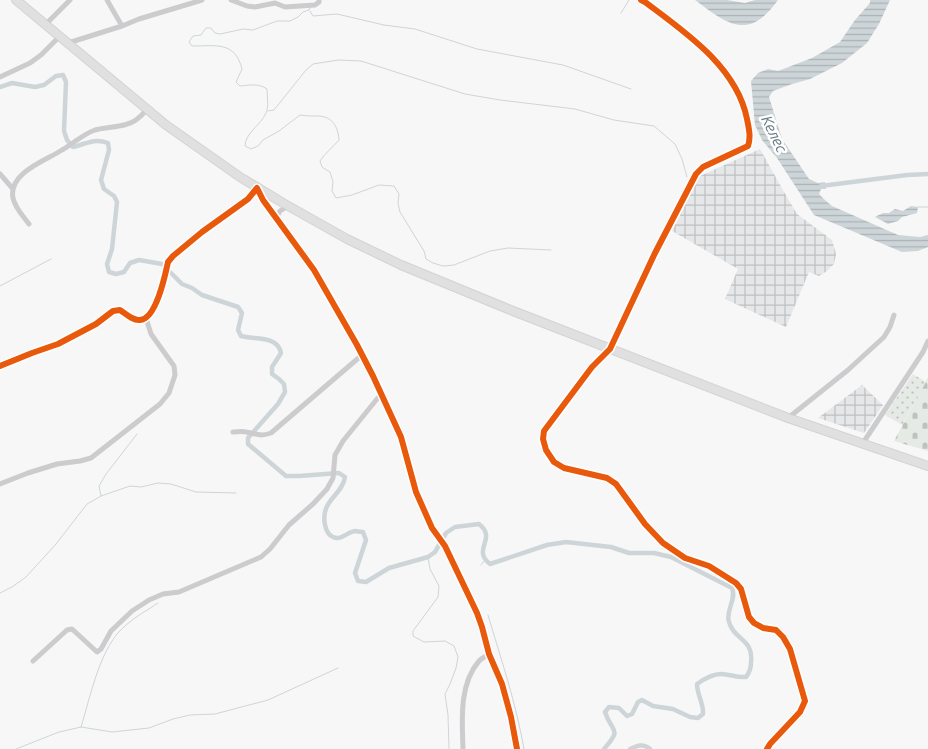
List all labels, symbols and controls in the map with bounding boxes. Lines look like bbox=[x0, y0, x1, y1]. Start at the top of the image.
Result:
water label: Келес bbox=[758, 113, 791, 155]

